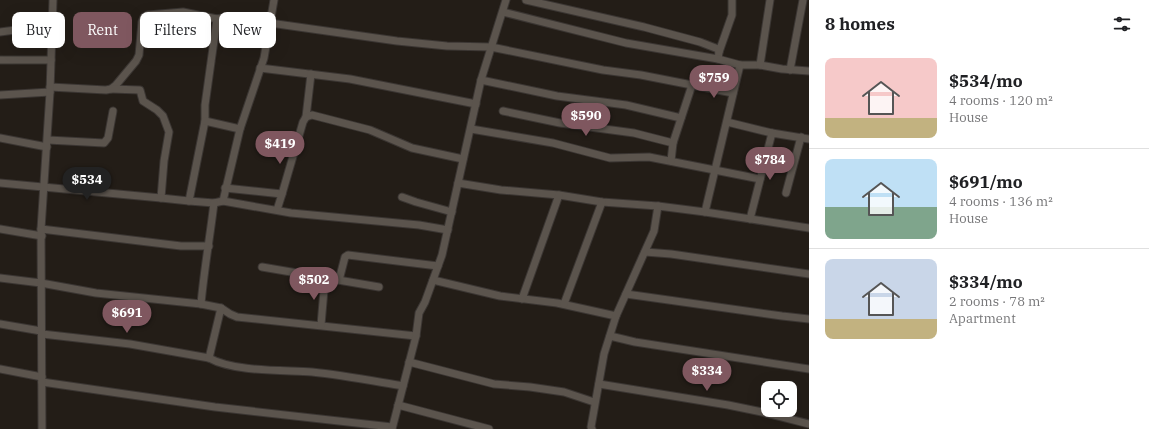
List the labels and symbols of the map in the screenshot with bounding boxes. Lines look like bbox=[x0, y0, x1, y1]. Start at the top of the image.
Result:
pin: $759 bbox=[690, 65, 738, 99]
pin: $590 bbox=[562, 103, 610, 137]
pin: $419 bbox=[256, 131, 304, 165]
pin: $784 bbox=[746, 147, 794, 181]
pin: $534 bbox=[63, 167, 111, 201]
pin: $502 bbox=[290, 267, 338, 301]
pin: $691 bbox=[103, 300, 151, 334]
pin: $334 bbox=[683, 358, 731, 392]

